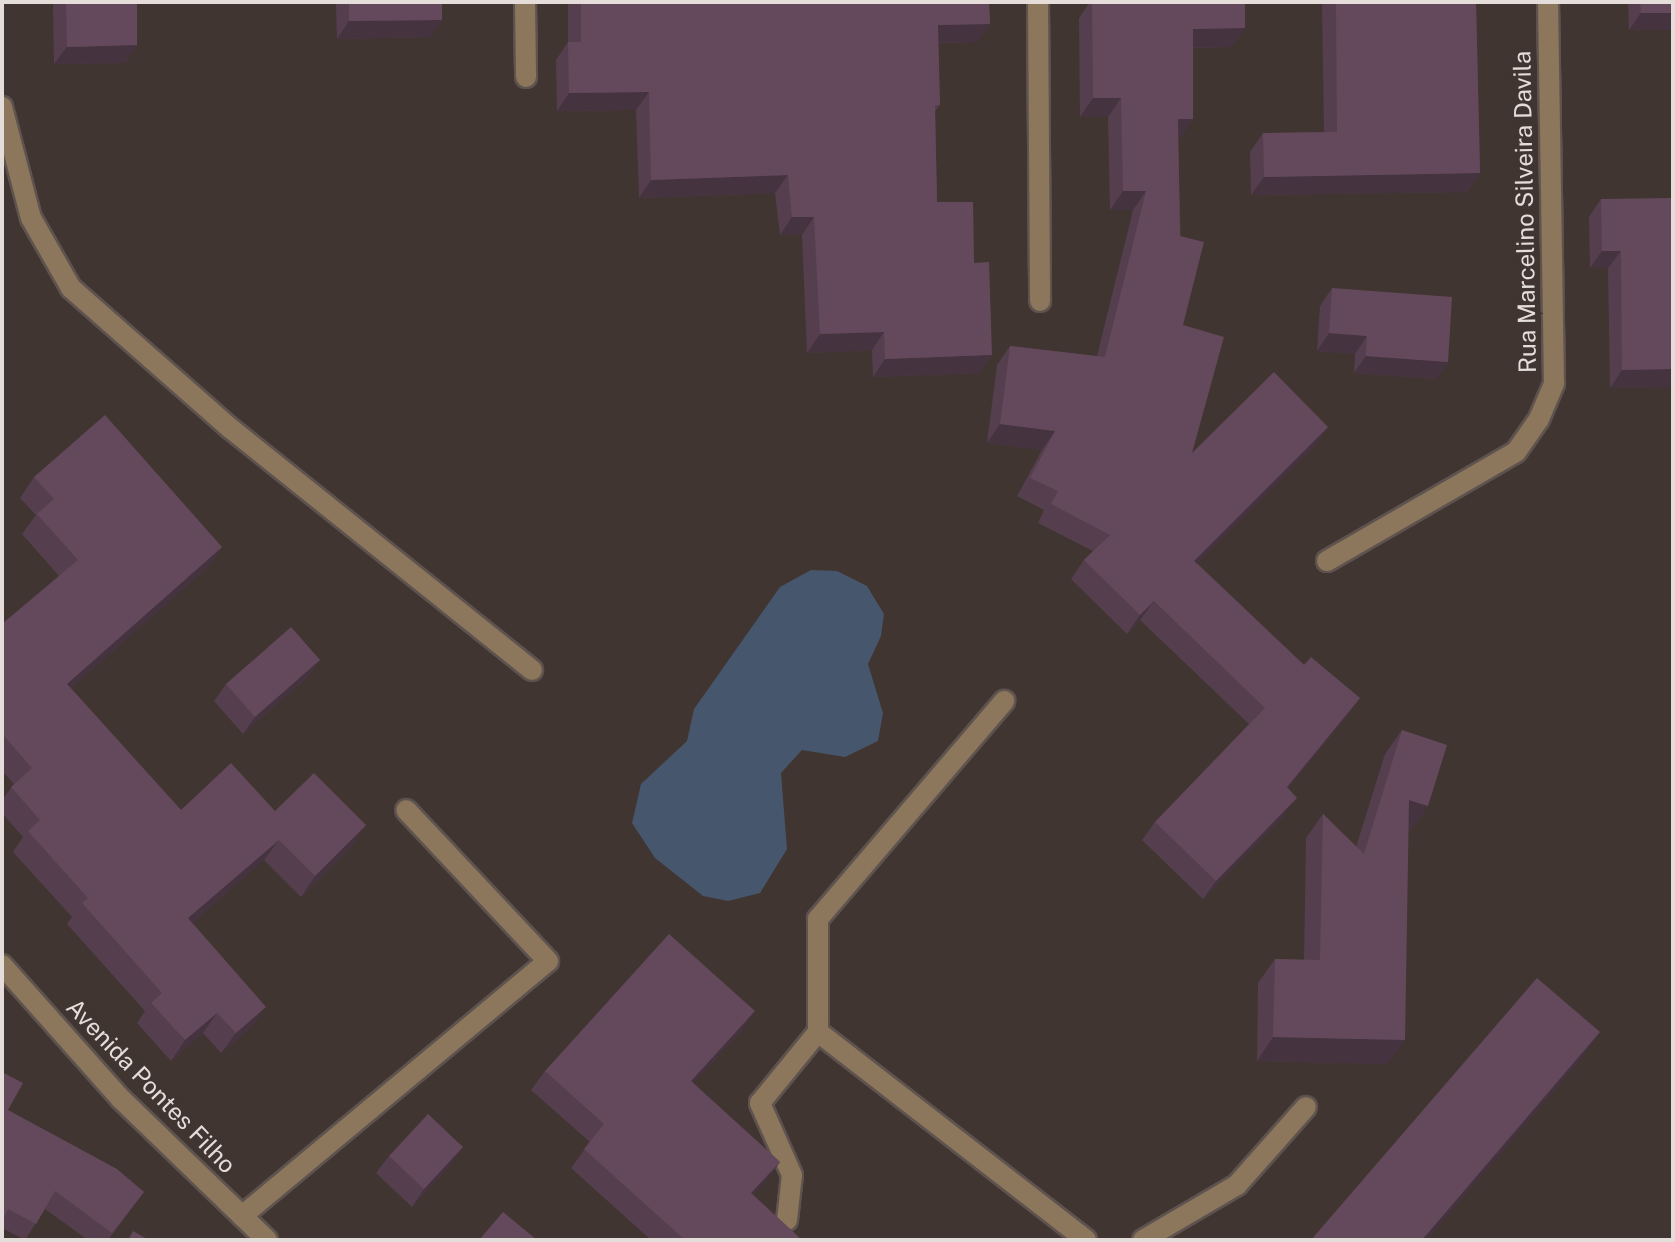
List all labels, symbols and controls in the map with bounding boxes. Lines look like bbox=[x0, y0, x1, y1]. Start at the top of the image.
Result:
street label: Rua Marcelino Silveira Davila bbox=[1508, 51, 1542, 373]
street label: Avenida Pontes Filho bbox=[60, 993, 242, 1179]

